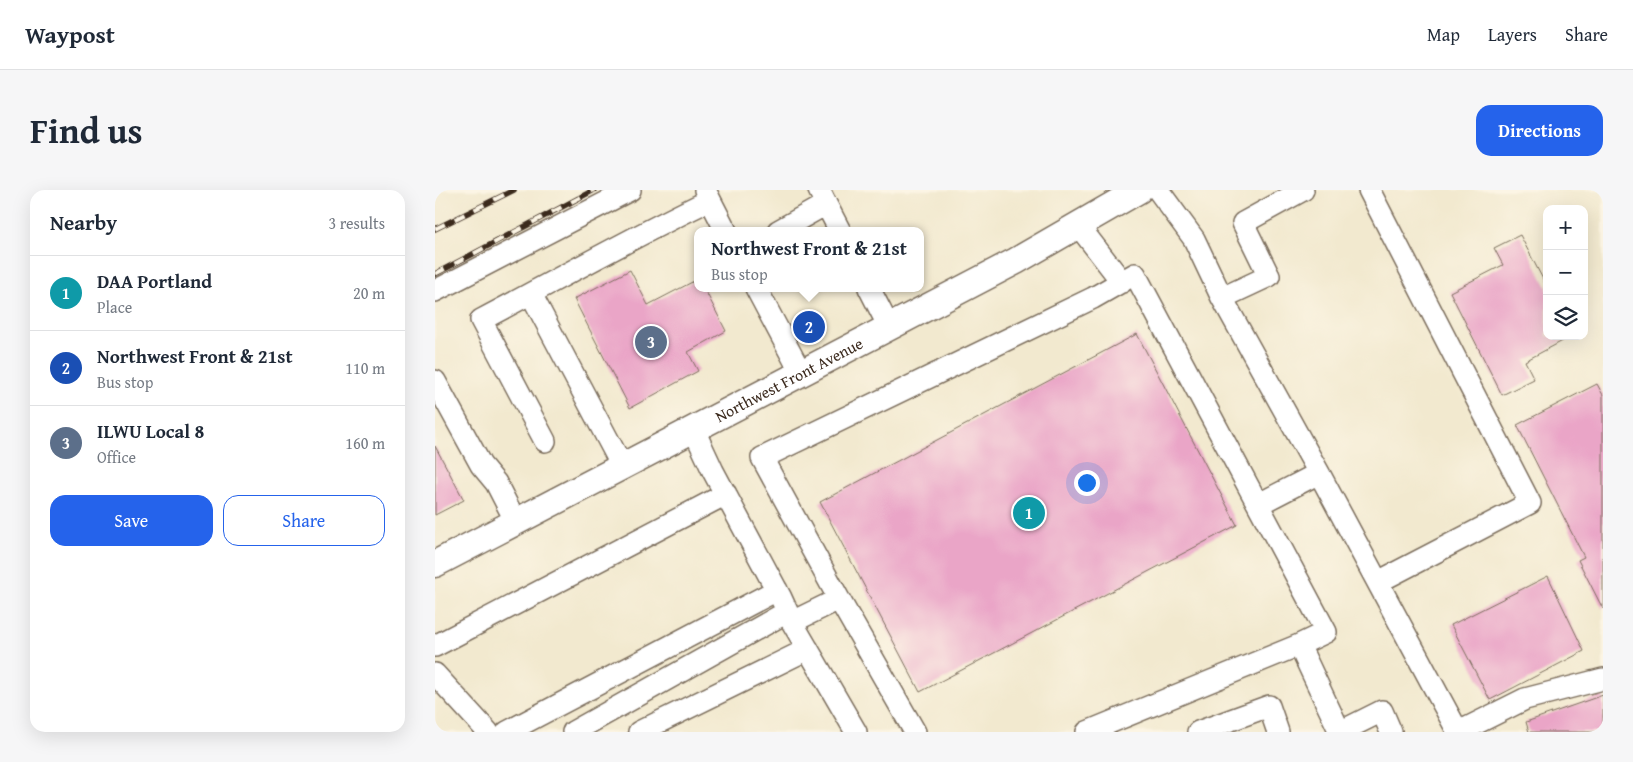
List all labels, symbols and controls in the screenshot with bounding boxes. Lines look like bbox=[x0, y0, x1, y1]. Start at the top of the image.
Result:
text: Waypost bbox=[25, 17, 115, 52]
text: Map bbox=[1427, 21, 1460, 48]
text: Layers bbox=[1488, 21, 1537, 48]
text: Share bbox=[1565, 21, 1608, 48]
text: Find us bbox=[30, 105, 143, 156]
button: Directions bbox=[1476, 105, 1603, 156]
map controls bbox=[1543, 205, 1588, 340]
button: + bbox=[1543, 205, 1588, 250]
text: Nearby bbox=[50, 207, 117, 238]
text: 3 results bbox=[328, 211, 385, 235]
popup bbox=[694, 227, 924, 292]
text: Northwest Front & 21st bbox=[711, 234, 907, 262]
button: − bbox=[1543, 250, 1588, 295]
text: Bus stop bbox=[711, 262, 768, 286]
text: DAA Portland bbox=[97, 267, 212, 295]
text: 1 bbox=[62, 281, 70, 305]
text: 20 m bbox=[353, 281, 385, 305]
text: Place bbox=[97, 295, 132, 319]
button: layers bbox=[1543, 295, 1588, 340]
pin: 2 bbox=[793, 308, 825, 346]
pin: 3 bbox=[635, 323, 667, 361]
street label: Northwest Front Avenue bbox=[711, 331, 867, 428]
text: Northwest Front & 21st bbox=[97, 342, 293, 370]
text: 2 bbox=[62, 356, 70, 380]
text: 110 m bbox=[345, 356, 385, 380]
text: Bus stop bbox=[97, 370, 153, 394]
text: ILWU Local 8 bbox=[97, 417, 204, 445]
text: 3 bbox=[62, 431, 70, 455]
text: 160 m bbox=[345, 431, 385, 455]
text: Office bbox=[97, 445, 136, 469]
your location bbox=[1074, 470, 1100, 496]
pin: 1 bbox=[1013, 494, 1045, 532]
button: Save bbox=[50, 495, 213, 546]
button: Share bbox=[223, 495, 385, 546]

